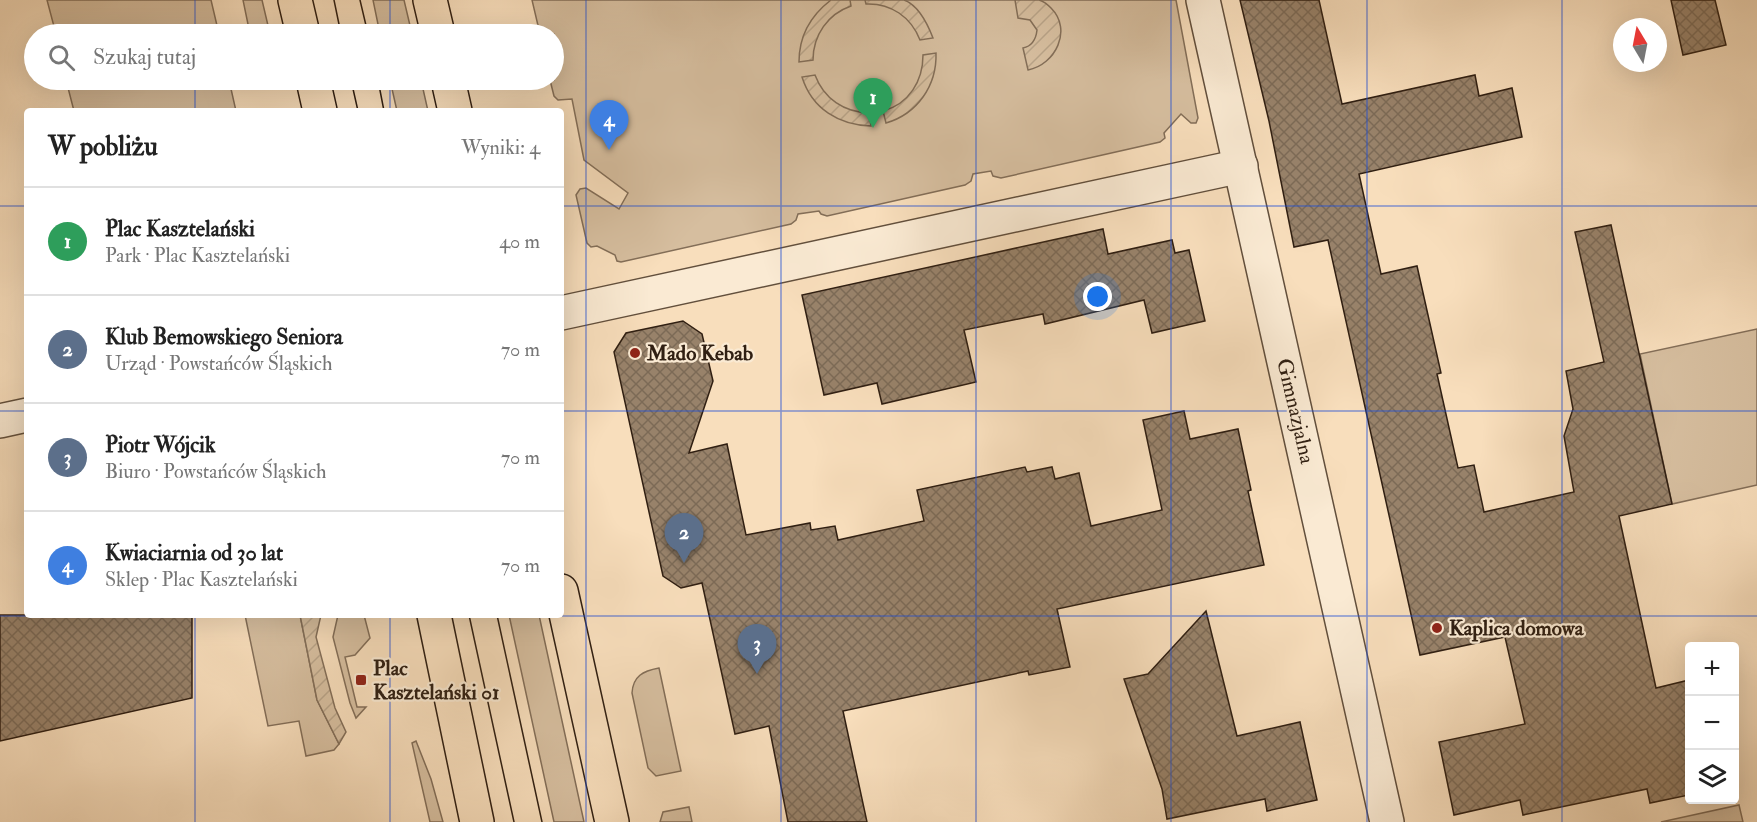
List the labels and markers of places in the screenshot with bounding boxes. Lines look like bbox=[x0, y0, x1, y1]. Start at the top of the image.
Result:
pin: 1 bbox=[854, 78, 892, 128]
pin: 4 bbox=[590, 100, 628, 150]
place label: Mado Kebab bbox=[646, 340, 754, 367]
marker: Mado Kebab bbox=[628, 346, 642, 360]
pin: 2 bbox=[664, 514, 704, 563]
place label: Kaplica domowa bbox=[1449, 615, 1585, 642]
marker: Kaplica domowa bbox=[1430, 621, 1444, 635]
pin: 3 bbox=[738, 624, 777, 674]
place label: Plac Kasztelański 01 bbox=[373, 655, 500, 706]
marker: Plac Kasztelański 01 bbox=[354, 673, 368, 687]

